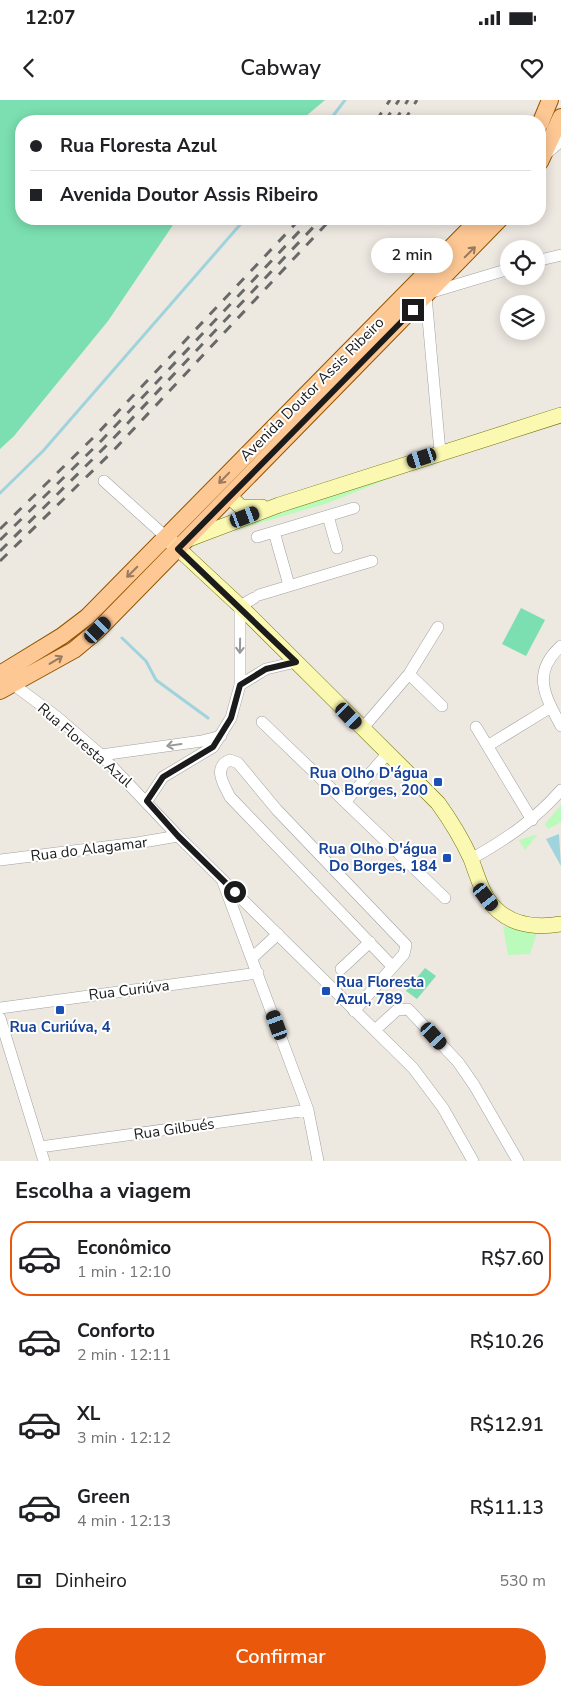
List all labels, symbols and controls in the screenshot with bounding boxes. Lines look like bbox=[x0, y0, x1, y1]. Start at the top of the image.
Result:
text: 12:07 bbox=[25, 5, 75, 31]
text: Cabway bbox=[240, 53, 321, 83]
icon: back bbox=[15, 54, 43, 82]
icon: heart bbox=[518, 54, 546, 82]
text: Rua Floresta Azul bbox=[60, 133, 217, 159]
text: Avenida Doutor Assis Ribeiro bbox=[60, 182, 318, 208]
callout: 2 min bbox=[372, 238, 454, 272]
map controls bbox=[500, 240, 545, 340]
button: locate bbox=[500, 240, 545, 285]
text: 2 min bbox=[392, 244, 432, 266]
one-way arrow bbox=[464, 246, 476, 258]
button: layers bbox=[500, 295, 545, 340]
route end bbox=[402, 299, 424, 321]
street label: Avenida Doutor Assis Ribeiro bbox=[235, 312, 389, 466]
car bbox=[405, 446, 438, 470]
one-way arrow bbox=[218, 472, 230, 484]
car bbox=[228, 505, 261, 529]
one-way arrow bbox=[126, 566, 138, 578]
car bbox=[82, 614, 113, 646]
one-way arrow bbox=[235, 637, 245, 653]
one-way arrow bbox=[49, 655, 63, 665]
street label: Rua Floresta Azul bbox=[33, 698, 137, 792]
car bbox=[333, 700, 364, 732]
one-way arrow bbox=[166, 740, 182, 750]
place label: Rua Olho D'água Do Borges, 200 bbox=[310, 763, 428, 800]
marker: Rua Olho D'água Do Borges, 200 bbox=[432, 776, 444, 788]
street label: Rua do Alagamar bbox=[30, 832, 149, 866]
place label: Rua Olho D'água Do Borges, 184 bbox=[319, 839, 437, 876]
marker: Rua Olho D'água Do Borges, 184 bbox=[441, 852, 453, 864]
route start bbox=[224, 881, 246, 903]
car bbox=[470, 881, 501, 913]
place label: Rua Floresta Azul, 789 bbox=[336, 972, 424, 1009]
street label: Rua Curiúva bbox=[87, 975, 171, 1005]
marker: Rua Floresta Azul, 789 bbox=[320, 985, 332, 997]
marker: Rua Curiúva, 4 bbox=[54, 1004, 66, 1016]
car bbox=[264, 1008, 289, 1042]
place label: Rua Curiúva, 4 bbox=[9, 1017, 111, 1037]
car bbox=[418, 1020, 449, 1052]
street label: Rua Gilbués bbox=[132, 1113, 216, 1145]
text: Escolha a viagem bbox=[15, 1176, 191, 1206]
text: Econômico bbox=[77, 1235, 171, 1261]
icon: car bbox=[17, 1236, 62, 1281]
text: R$7.60 bbox=[481, 1246, 544, 1272]
text: 1 min · 12:10 bbox=[77, 1261, 171, 1283]
text: Conforto bbox=[77, 1318, 155, 1344]
icon: car bbox=[17, 1319, 62, 1364]
text: R$10.26 bbox=[470, 1329, 544, 1355]
text: 2 min · 12:11 bbox=[77, 1344, 171, 1366]
text: XL bbox=[77, 1401, 100, 1427]
icon: car bbox=[17, 1402, 62, 1447]
text: R$12.91 bbox=[470, 1412, 544, 1438]
text: 3 min · 12:12 bbox=[77, 1427, 171, 1449]
text: Green bbox=[77, 1484, 130, 1510]
icon: car bbox=[17, 1485, 62, 1530]
text: R$11.13 bbox=[470, 1495, 544, 1521]
text: 4 min · 12:13 bbox=[77, 1510, 171, 1532]
icon: cash bbox=[15, 1567, 43, 1595]
text: Dinheiro bbox=[55, 1568, 127, 1594]
text: 530 m bbox=[499, 1570, 546, 1592]
button: Confirmar bbox=[15, 1628, 546, 1686]

